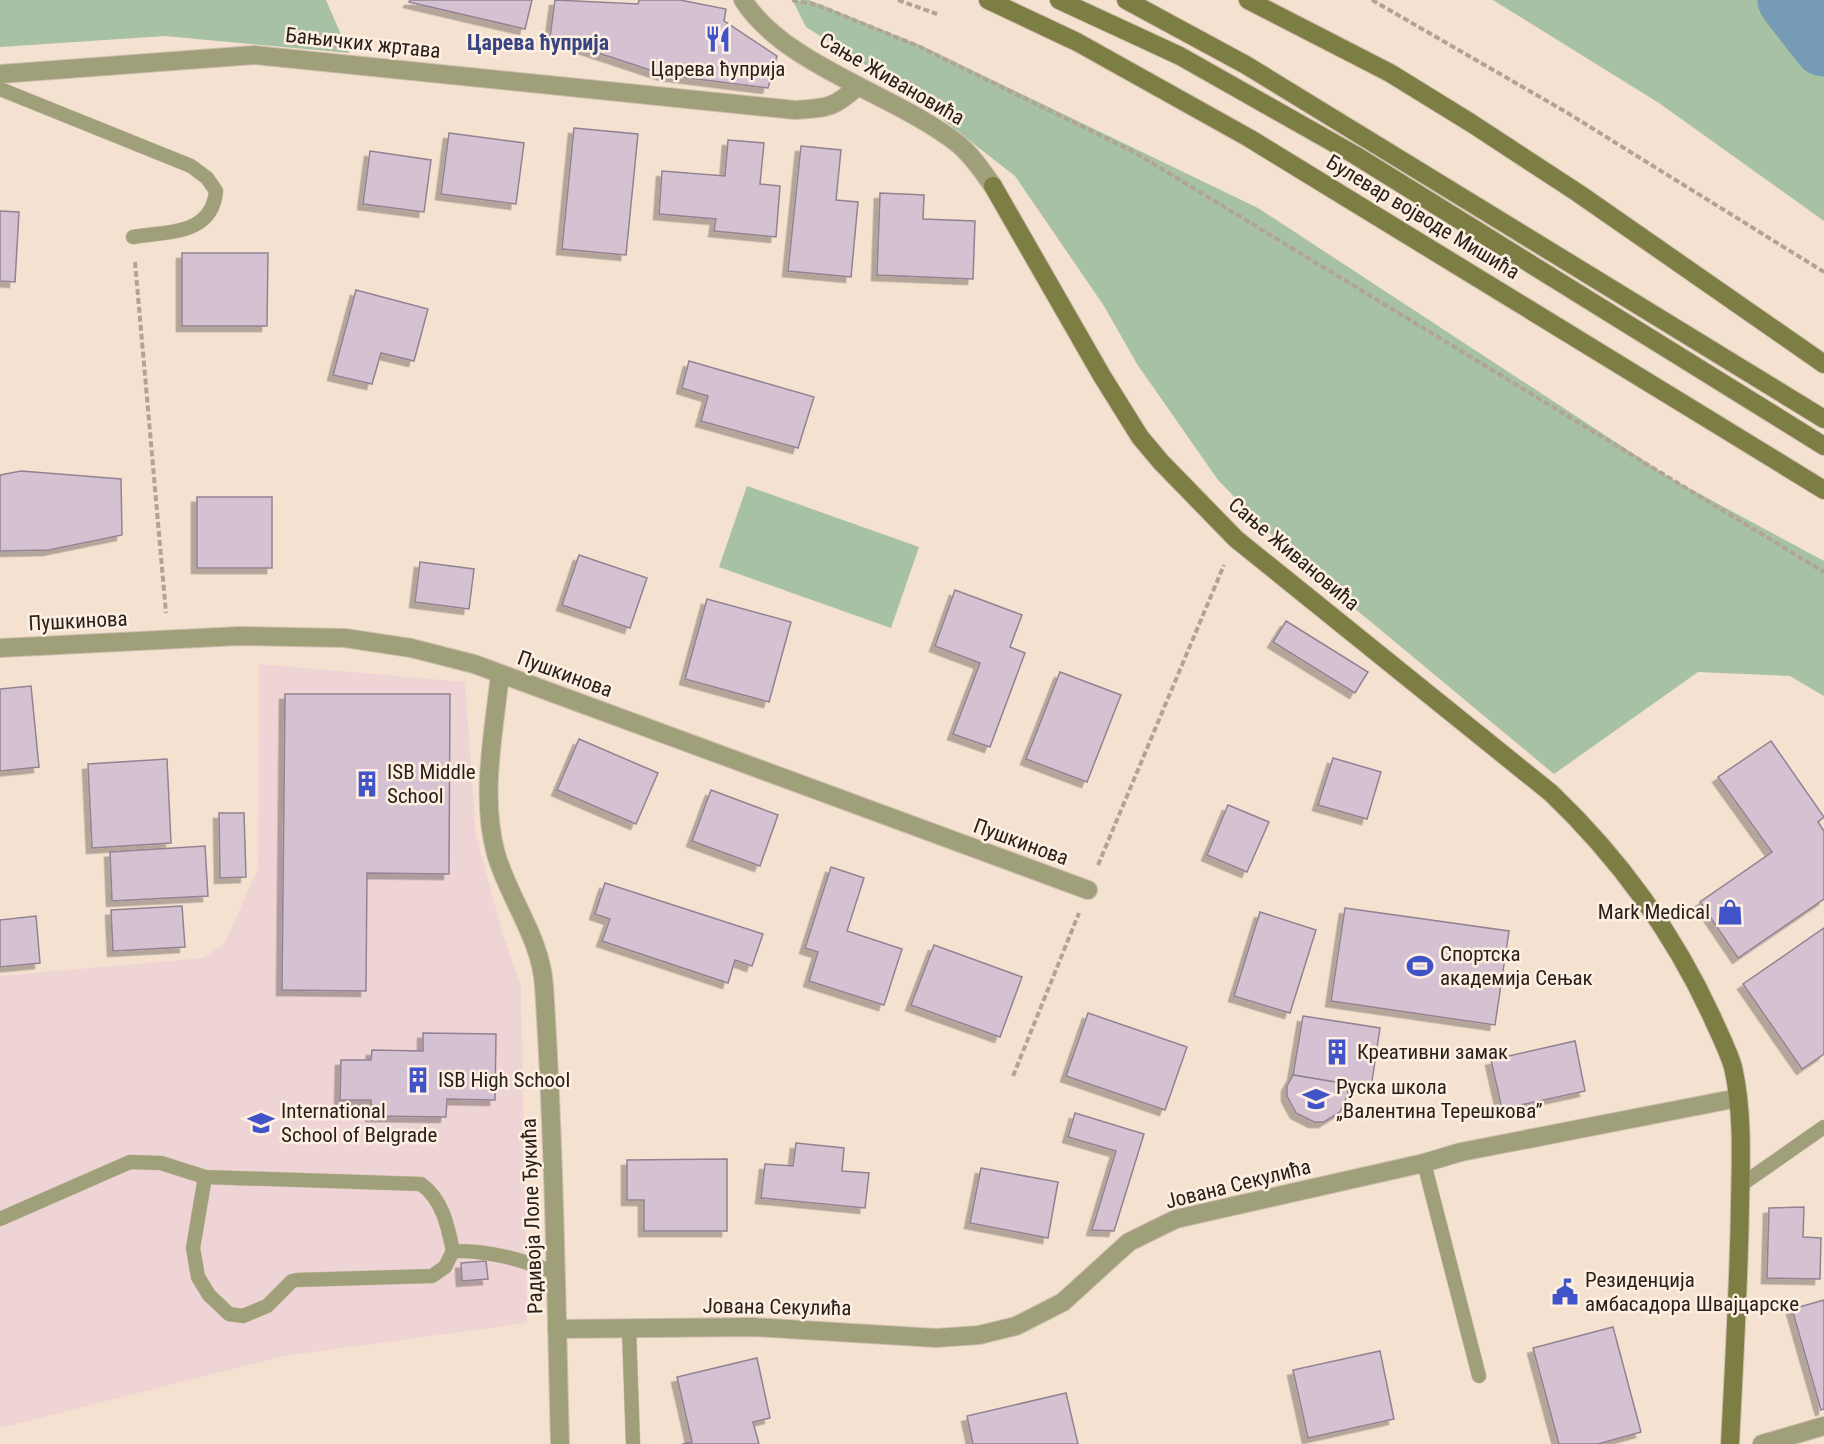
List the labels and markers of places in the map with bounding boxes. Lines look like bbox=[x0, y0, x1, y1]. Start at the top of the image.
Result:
restaurant icon: Царева ћуприја bbox=[703, 24, 733, 54]
place label: Царева ћуприја bbox=[651, 57, 785, 81]
place label: ISB Middle School bbox=[387, 760, 476, 808]
building icon: ISB Middle School bbox=[352, 769, 382, 799]
shop icon: Mark Medical bbox=[1715, 897, 1745, 927]
place label: Mark Medical bbox=[1598, 900, 1710, 924]
place label: Спортска академија Сењак bbox=[1440, 942, 1593, 990]
sports icon: Спортска академија Сењак bbox=[1405, 951, 1435, 981]
building icon: Креативни замак bbox=[1322, 1037, 1352, 1067]
place label: Креативни замак bbox=[1357, 1040, 1508, 1064]
building icon: ISB High School bbox=[403, 1065, 433, 1095]
place label: ISB High School bbox=[438, 1068, 570, 1092]
place label: Руска школа „Валентина Терешкова” bbox=[1336, 1075, 1543, 1123]
school or university icon: Руска школа „Валентина Терешкова” bbox=[1301, 1084, 1331, 1114]
place label: International School of Belgrade bbox=[281, 1099, 437, 1147]
school or university icon: International School of Belgrade bbox=[246, 1108, 276, 1138]
place label: Резиденција амбасадора Швајцарске bbox=[1585, 1268, 1799, 1316]
public building icon: Резиденција амбасадора Швајцарске bbox=[1550, 1277, 1580, 1307]

